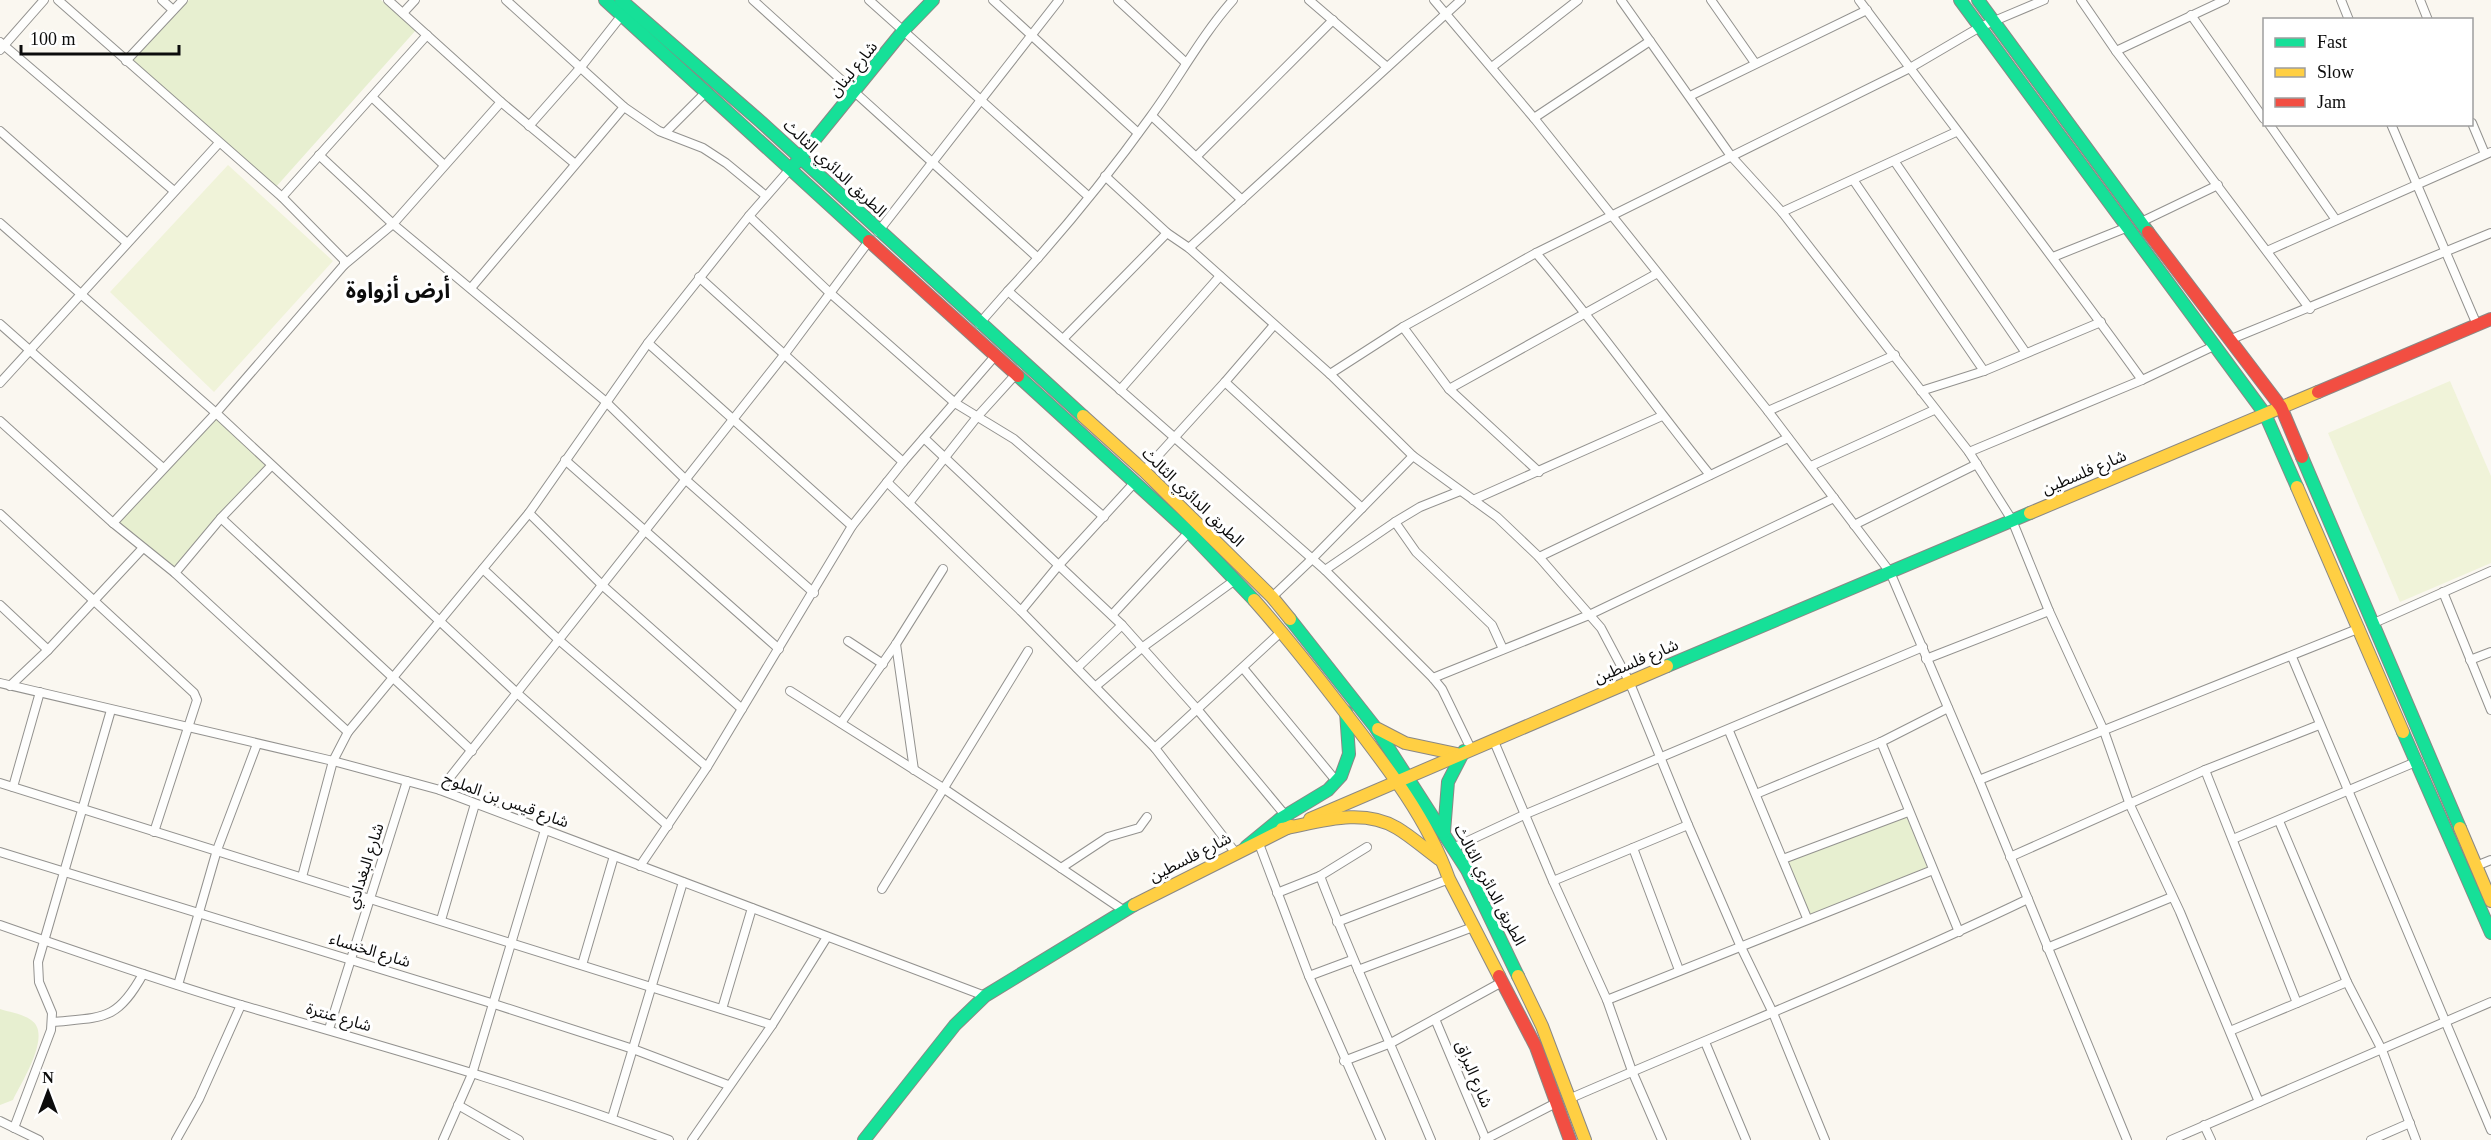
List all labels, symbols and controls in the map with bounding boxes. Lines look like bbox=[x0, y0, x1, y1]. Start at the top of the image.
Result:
scale bar bbox=[21, 18, 178, 56]
legend bbox=[2263, 18, 2473, 126]
text: 100 m bbox=[30, 29, 76, 49]
text: Fast bbox=[2317, 32, 2347, 52]
street label: شارع لبنان bbox=[826, 38, 883, 102]
text: Slow bbox=[2317, 62, 2354, 82]
text: Jam bbox=[2317, 92, 2346, 112]
street label: الطريق الدائري الثالث bbox=[778, 116, 890, 223]
district label: أرض أزواوة bbox=[346, 275, 450, 304]
street label: الطريق الدائري الثالث bbox=[1136, 444, 1247, 552]
street label: شارع فلسطين bbox=[2039, 447, 2130, 501]
street label: شارع فلسطين bbox=[1591, 636, 1682, 690]
street label: شارع قيس بن الملوح bbox=[440, 769, 571, 834]
street label: شارع البغدادي bbox=[343, 821, 391, 912]
street label: الطريق الدائري الثالث bbox=[1448, 822, 1529, 950]
street label: شارع فلسطين bbox=[1146, 829, 1236, 889]
street label: شارع الخنساء bbox=[326, 930, 412, 974]
street label: شارع عنترة bbox=[303, 1000, 373, 1038]
street label: شارع البراق bbox=[1449, 1038, 1496, 1111]
north arrow bbox=[18, 1062, 78, 1122]
text: N bbox=[42, 1069, 54, 1086]

